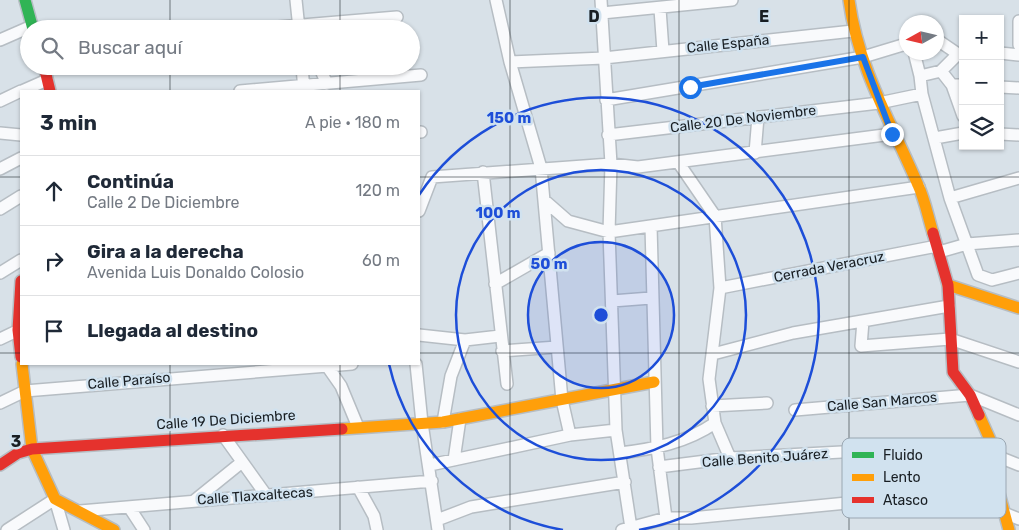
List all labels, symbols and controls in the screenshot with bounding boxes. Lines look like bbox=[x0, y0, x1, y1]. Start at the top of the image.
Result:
text: D bbox=[588, 7, 600, 26]
text: E bbox=[759, 7, 769, 26]
north arrow bbox=[899, 15, 944, 60]
map controls bbox=[959, 15, 1004, 150]
button: + bbox=[959, 15, 1004, 60]
search box bbox=[20, 20, 420, 75]
street label: Calle España bbox=[686, 31, 770, 57]
icon: search bbox=[38, 34, 66, 62]
text: Buscar aquí bbox=[78, 36, 182, 59]
button: − bbox=[959, 60, 1004, 105]
route start bbox=[679, 76, 702, 99]
street label: Calle 20 De Noviembre bbox=[669, 102, 817, 136]
button: layers bbox=[959, 105, 1004, 150]
text: 150 m bbox=[487, 109, 531, 127]
text: 3 min bbox=[40, 110, 97, 135]
text: A pie · 180 m bbox=[305, 113, 400, 132]
route end bbox=[881, 123, 904, 146]
text: Continúa bbox=[87, 170, 174, 193]
icon: ahead bbox=[40, 177, 68, 205]
text: 120 m bbox=[355, 181, 400, 200]
text: Calle 2 De Diciembre bbox=[87, 193, 240, 212]
text: 100 m bbox=[476, 204, 520, 222]
text: Gira a la derecha bbox=[87, 240, 244, 263]
icon: right bbox=[40, 247, 68, 275]
street label: Cerrada Veracruz bbox=[772, 248, 886, 286]
text: 60 m bbox=[362, 251, 400, 270]
text: 50 m bbox=[531, 255, 567, 273]
text: Avenida Luis Donaldo Colosio bbox=[87, 263, 304, 282]
centre of rings bbox=[592, 306, 610, 324]
icon: arrive bbox=[40, 317, 68, 345]
text: Llegada al destino bbox=[87, 319, 258, 342]
street label: Calle Paraíso bbox=[87, 369, 171, 393]
street label: Calle San Marcos bbox=[826, 389, 938, 415]
street label: Calle 19 De Diciembre bbox=[156, 407, 296, 433]
text: 3 bbox=[11, 432, 21, 451]
legend bbox=[842, 438, 1006, 518]
street label: Calle Benito Juárez bbox=[701, 445, 829, 471]
text: Fluido bbox=[883, 447, 923, 464]
text: Lento bbox=[883, 469, 920, 486]
street label: Calle Tlaxcaltecas bbox=[197, 483, 313, 509]
text: Atasco bbox=[883, 492, 928, 509]

